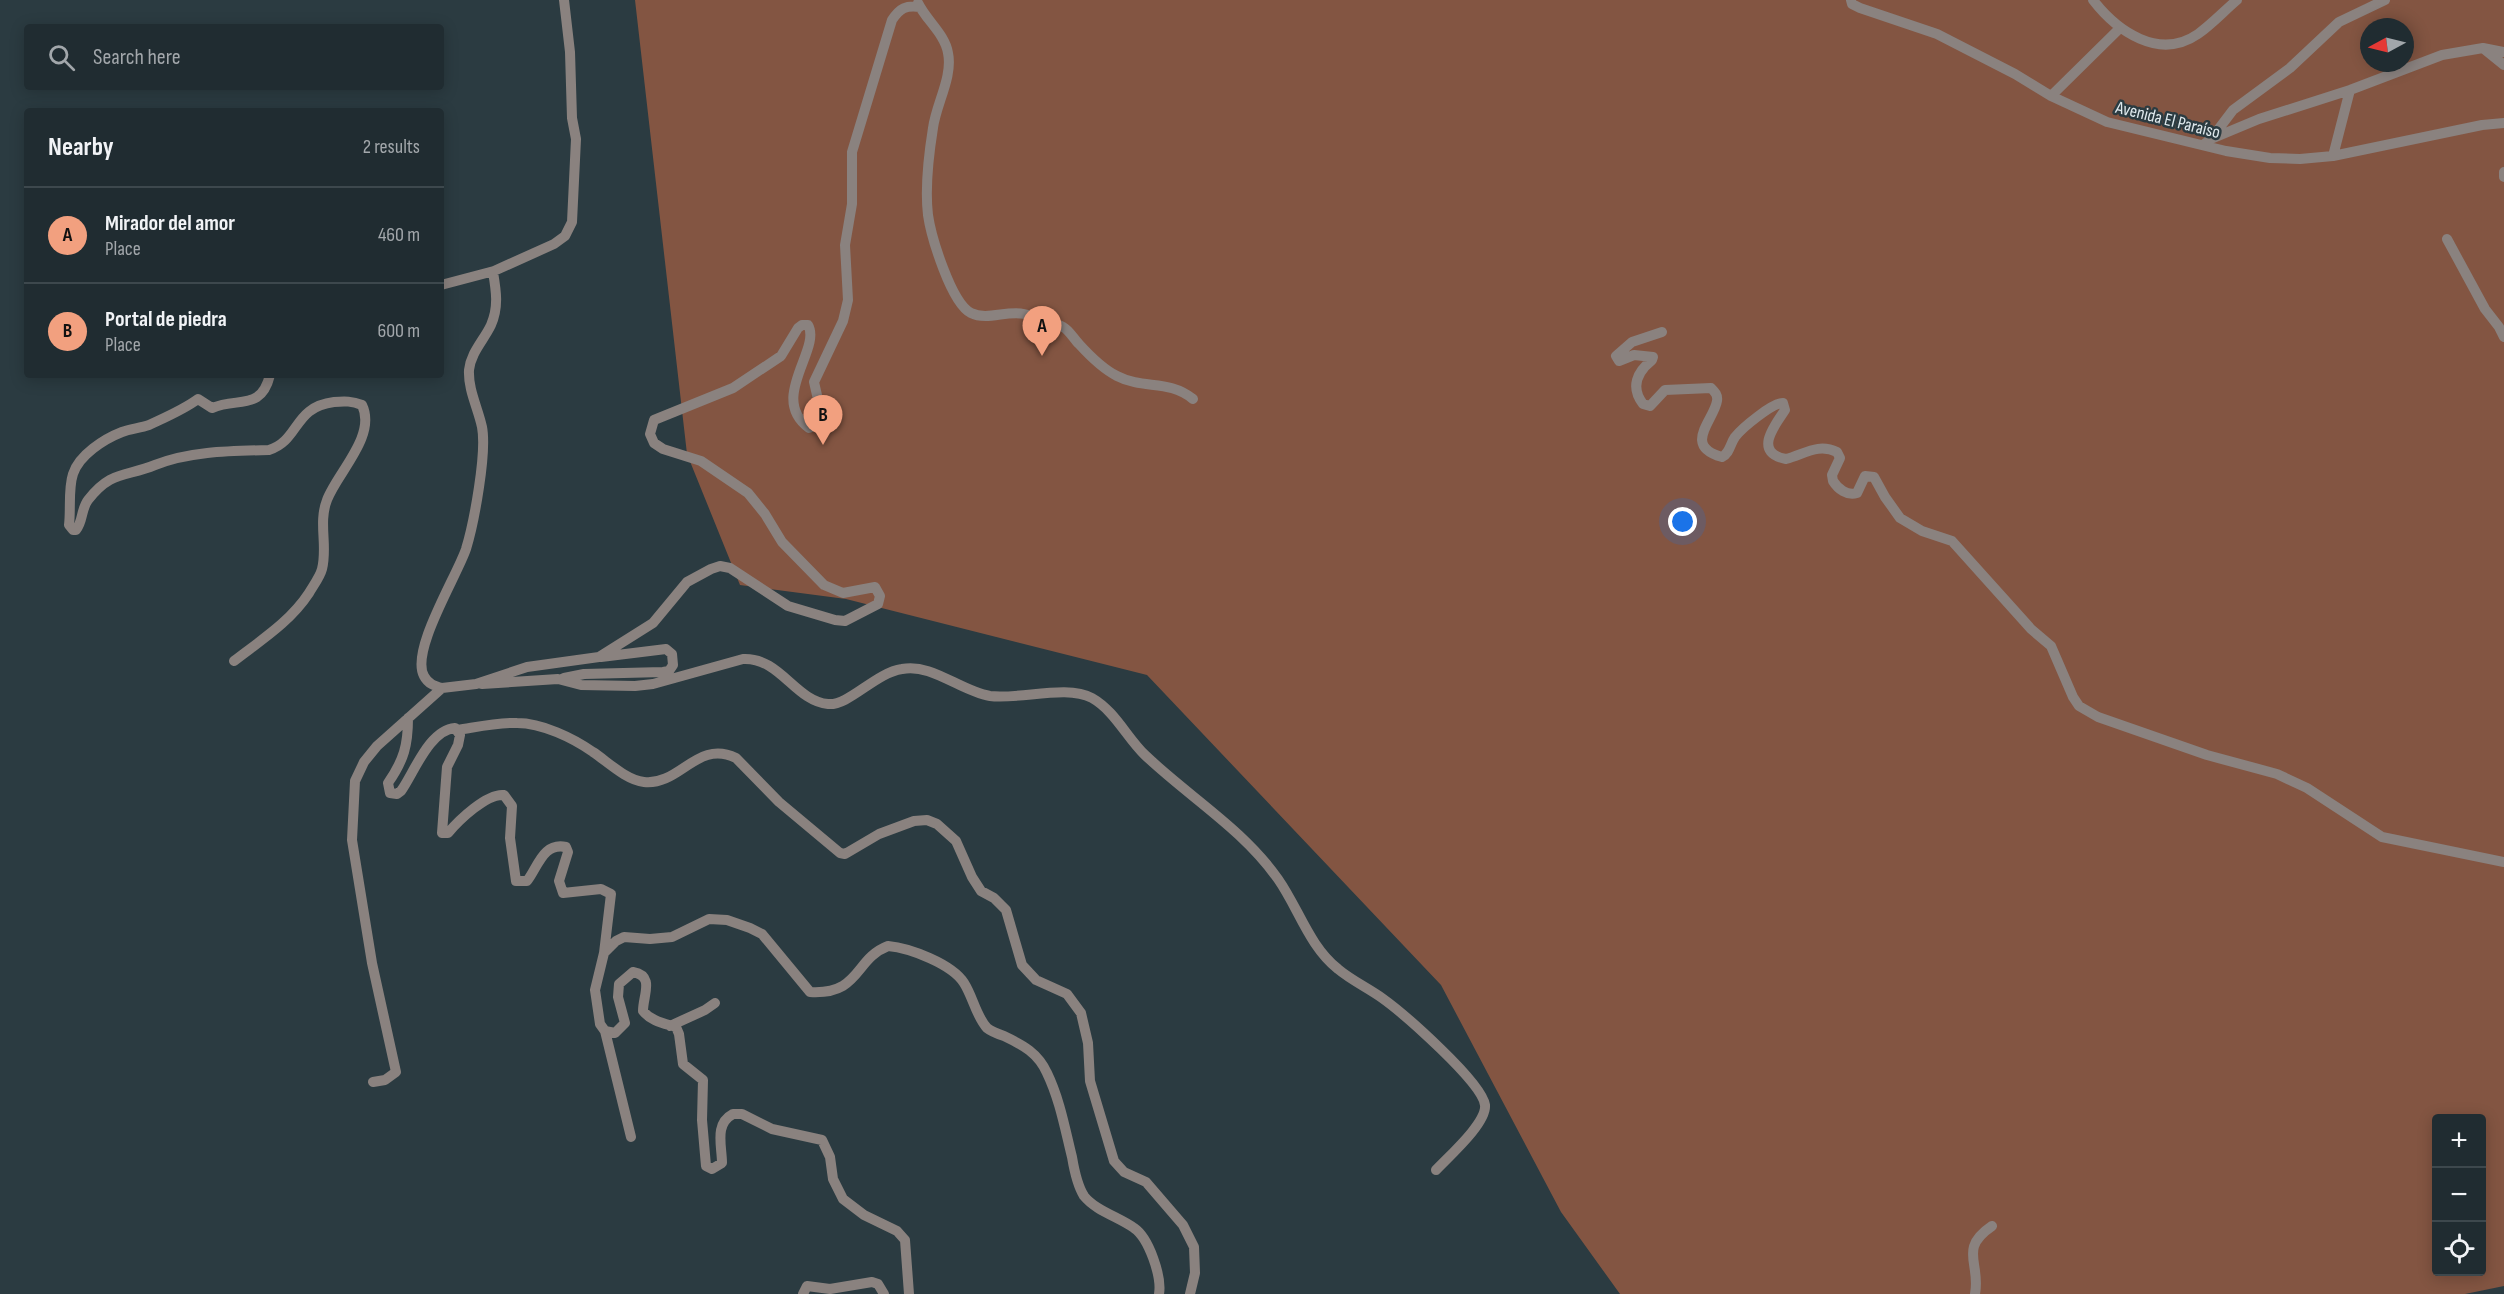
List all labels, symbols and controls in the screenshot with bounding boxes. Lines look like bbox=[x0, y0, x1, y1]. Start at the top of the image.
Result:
north arrow bbox=[2360, 18, 2414, 72]
search box bbox=[24, 24, 444, 90]
icon: search bbox=[45, 41, 78, 74]
text: Search here bbox=[93, 44, 180, 71]
street label: Avenida El Paraíso bbox=[2113, 97, 2222, 143]
text: Nearby bbox=[48, 132, 114, 163]
text: 2 results bbox=[363, 135, 420, 159]
text: Mirador del amor bbox=[105, 210, 235, 237]
text: A bbox=[63, 223, 72, 247]
text: 460 m bbox=[378, 223, 420, 247]
text: Place bbox=[105, 237, 141, 261]
text: Portal de piedra bbox=[105, 306, 227, 333]
pin: A bbox=[1022, 306, 1062, 356]
text: B bbox=[63, 319, 72, 343]
text: 600 m bbox=[377, 319, 420, 343]
text: Place bbox=[105, 333, 141, 357]
pin: B bbox=[804, 396, 842, 445]
your location bbox=[1668, 507, 1697, 536]
map controls bbox=[2432, 1114, 2486, 1276]
button: + bbox=[2432, 1114, 2486, 1168]
button: − bbox=[2432, 1168, 2486, 1222]
button: locate bbox=[2432, 1222, 2486, 1276]

